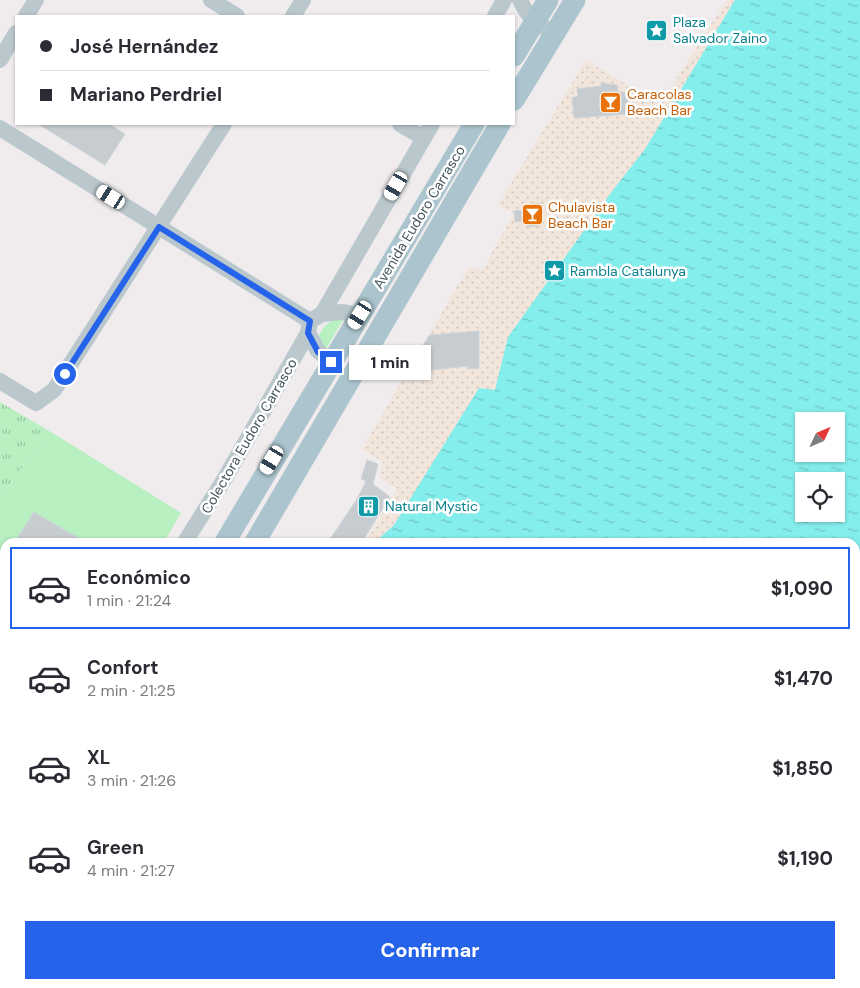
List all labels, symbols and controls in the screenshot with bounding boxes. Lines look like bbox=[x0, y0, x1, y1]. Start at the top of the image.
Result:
place label: Plaza Salvador Zaino bbox=[673, 13, 767, 47]
place icon: Plaza Salvador Zaino bbox=[645, 18, 669, 42]
text: José Hernández bbox=[70, 34, 218, 59]
text: Mariano Perdriel bbox=[70, 82, 222, 107]
place label: Caracolas Beach Bar bbox=[627, 85, 692, 119]
bar icon: Caracolas Beach Bar bbox=[599, 90, 623, 114]
street label: Avenida Eudoro Carrasco bbox=[369, 142, 469, 292]
car bbox=[382, 169, 409, 203]
car bbox=[94, 183, 127, 211]
place label: Chulavista Beach Bar bbox=[548, 198, 615, 232]
bar icon: Chulavista Beach Bar bbox=[520, 203, 544, 227]
place icon: Rambla Catalunya bbox=[542, 259, 566, 283]
place label: Rambla Catalunya bbox=[570, 262, 686, 280]
car bbox=[345, 298, 374, 332]
callout: 1 min bbox=[348, 344, 431, 380]
route end bbox=[320, 351, 342, 373]
text: 1 min bbox=[370, 352, 410, 373]
street label: Colectora Eudoro Carrasco bbox=[197, 355, 301, 517]
route start bbox=[54, 363, 76, 385]
north arrow bbox=[795, 412, 845, 462]
map controls bbox=[795, 412, 845, 522]
car bbox=[257, 443, 286, 477]
button: locate bbox=[795, 472, 845, 522]
building icon: Natural Mystic bbox=[357, 494, 381, 518]
place label: Natural Mystic bbox=[385, 497, 478, 515]
text: Económico bbox=[87, 565, 191, 590]
icon: car bbox=[27, 566, 72, 611]
text: $1,090 bbox=[771, 576, 833, 601]
text: 1 min · 21:24 bbox=[87, 590, 171, 611]
text: Confort bbox=[87, 655, 159, 680]
icon: car bbox=[27, 656, 72, 701]
text: $1,470 bbox=[774, 666, 833, 691]
text: 2 min · 21:25 bbox=[87, 680, 176, 701]
text: XL bbox=[87, 745, 110, 770]
icon: car bbox=[27, 746, 72, 791]
text: $1,850 bbox=[772, 756, 833, 781]
text: 3 min · 21:26 bbox=[87, 770, 176, 791]
text: Green bbox=[87, 835, 144, 860]
icon: car bbox=[27, 836, 72, 881]
text: $1,190 bbox=[777, 846, 833, 871]
text: 4 min · 21:27 bbox=[87, 860, 175, 881]
button: Confirmar bbox=[25, 921, 835, 979]

